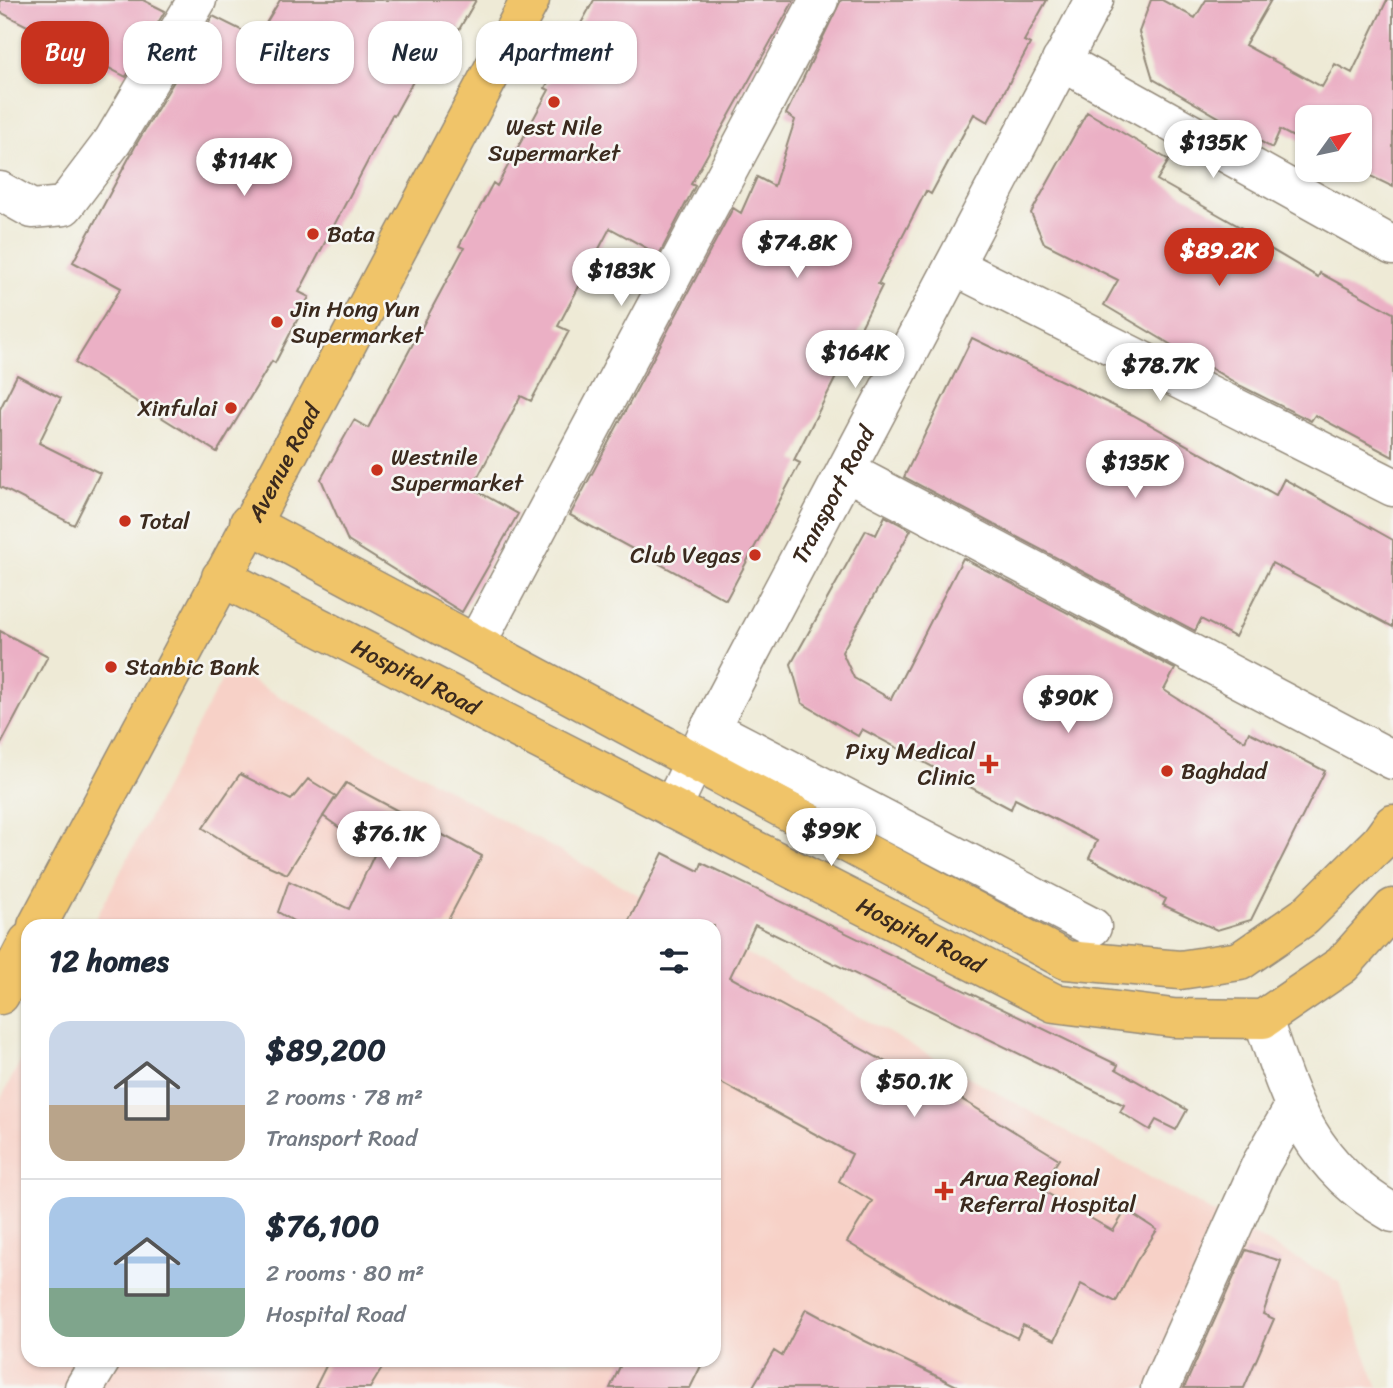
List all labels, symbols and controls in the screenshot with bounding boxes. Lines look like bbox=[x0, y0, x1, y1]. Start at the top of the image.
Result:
chip: Buy bbox=[21, 21, 109, 84]
chip: Rent bbox=[123, 21, 222, 84]
chip: Filters bbox=[236, 21, 354, 84]
chip: New bbox=[368, 21, 462, 84]
chip: Apartment bbox=[476, 21, 637, 84]
marker: West Nile Supermarket bbox=[546, 94, 562, 110]
north arrow bbox=[1295, 105, 1372, 182]
map controls bbox=[1295, 105, 1372, 182]
place label: West Nile Supermarket bbox=[488, 107, 622, 174]
pin: $135K bbox=[1164, 120, 1262, 180]
text: $135K bbox=[1180, 122, 1246, 163]
pin: $114K bbox=[195, 138, 293, 198]
text: $114K bbox=[212, 140, 276, 181]
place label: Bata bbox=[327, 214, 375, 255]
pin: $74.8K bbox=[740, 220, 854, 280]
text: $74.8K bbox=[758, 222, 836, 263]
marker: Bata bbox=[305, 226, 321, 242]
pin: $89.2K bbox=[1162, 229, 1276, 288]
text: $89.2K bbox=[1180, 230, 1258, 271]
pin: $183K bbox=[572, 248, 670, 308]
text: $183K bbox=[588, 250, 654, 291]
place label: Jin Hong Yun Supermarket bbox=[290, 289, 425, 356]
marker: Jin Hong Yun Supermarket bbox=[269, 314, 285, 330]
pin: $164K bbox=[806, 330, 904, 390]
text: $164K bbox=[822, 332, 888, 373]
pin: $78.7K bbox=[1103, 344, 1217, 403]
text: $78.7K bbox=[1122, 345, 1198, 386]
place label: Xinfulai bbox=[137, 388, 218, 429]
street label: Avenue Road bbox=[235, 394, 333, 530]
marker: Xinfulai bbox=[223, 400, 239, 416]
street label: Transport Road bbox=[780, 417, 887, 571]
place label: Westnile Supermarket bbox=[391, 437, 525, 504]
pin: $135K bbox=[1086, 440, 1184, 500]
text: $135K bbox=[1102, 442, 1168, 483]
marker: Westnile Supermarket bbox=[369, 462, 385, 478]
place label: Total bbox=[139, 501, 190, 542]
marker: Total bbox=[117, 513, 133, 529]
place label: Club Vegas bbox=[630, 535, 741, 576]
marker: Club Vegas bbox=[747, 547, 763, 563]
street label: Hospital Road bbox=[344, 627, 489, 728]
place label: Stanbic Bank bbox=[125, 647, 260, 688]
marker: Stanbic Bank bbox=[103, 659, 119, 675]
pin: $90K bbox=[1027, 676, 1109, 735]
text: $90K bbox=[1039, 677, 1097, 718]
place label: Pixy Medical Clinic bbox=[845, 731, 976, 798]
place label: Baghdad bbox=[1181, 751, 1268, 792]
marker: Pixy Medical Clinic bbox=[981, 756, 997, 772]
marker: Baghdad bbox=[1159, 763, 1175, 779]
pin: $99K bbox=[790, 808, 872, 868]
text: $99K bbox=[802, 810, 860, 851]
pin: $76.1K bbox=[332, 812, 446, 871]
text: $76.1K bbox=[353, 813, 425, 854]
street label: Hospital Road bbox=[849, 885, 994, 986]
text: 12 homes bbox=[49, 934, 169, 988]
icon: filters bbox=[655, 942, 693, 980]
text: $89,200 bbox=[266, 1023, 386, 1077]
icon: home bbox=[105, 1049, 189, 1133]
pin: $50.1K bbox=[857, 1060, 971, 1119]
text: $50.1K bbox=[877, 1061, 951, 1102]
text: 2 rooms · 78 m² bbox=[266, 1077, 423, 1118]
text: Transport Road bbox=[266, 1118, 417, 1159]
place label: Arua Regional Referral Hospital bbox=[959, 1158, 1136, 1225]
marker: Arua Regional Referral Hospital bbox=[934, 1181, 954, 1201]
text: $76,100 bbox=[266, 1199, 379, 1253]
icon: home bbox=[105, 1225, 189, 1309]
text: 2 rooms · 80 m² bbox=[266, 1253, 424, 1294]
text: Hospital Road bbox=[266, 1294, 406, 1335]

